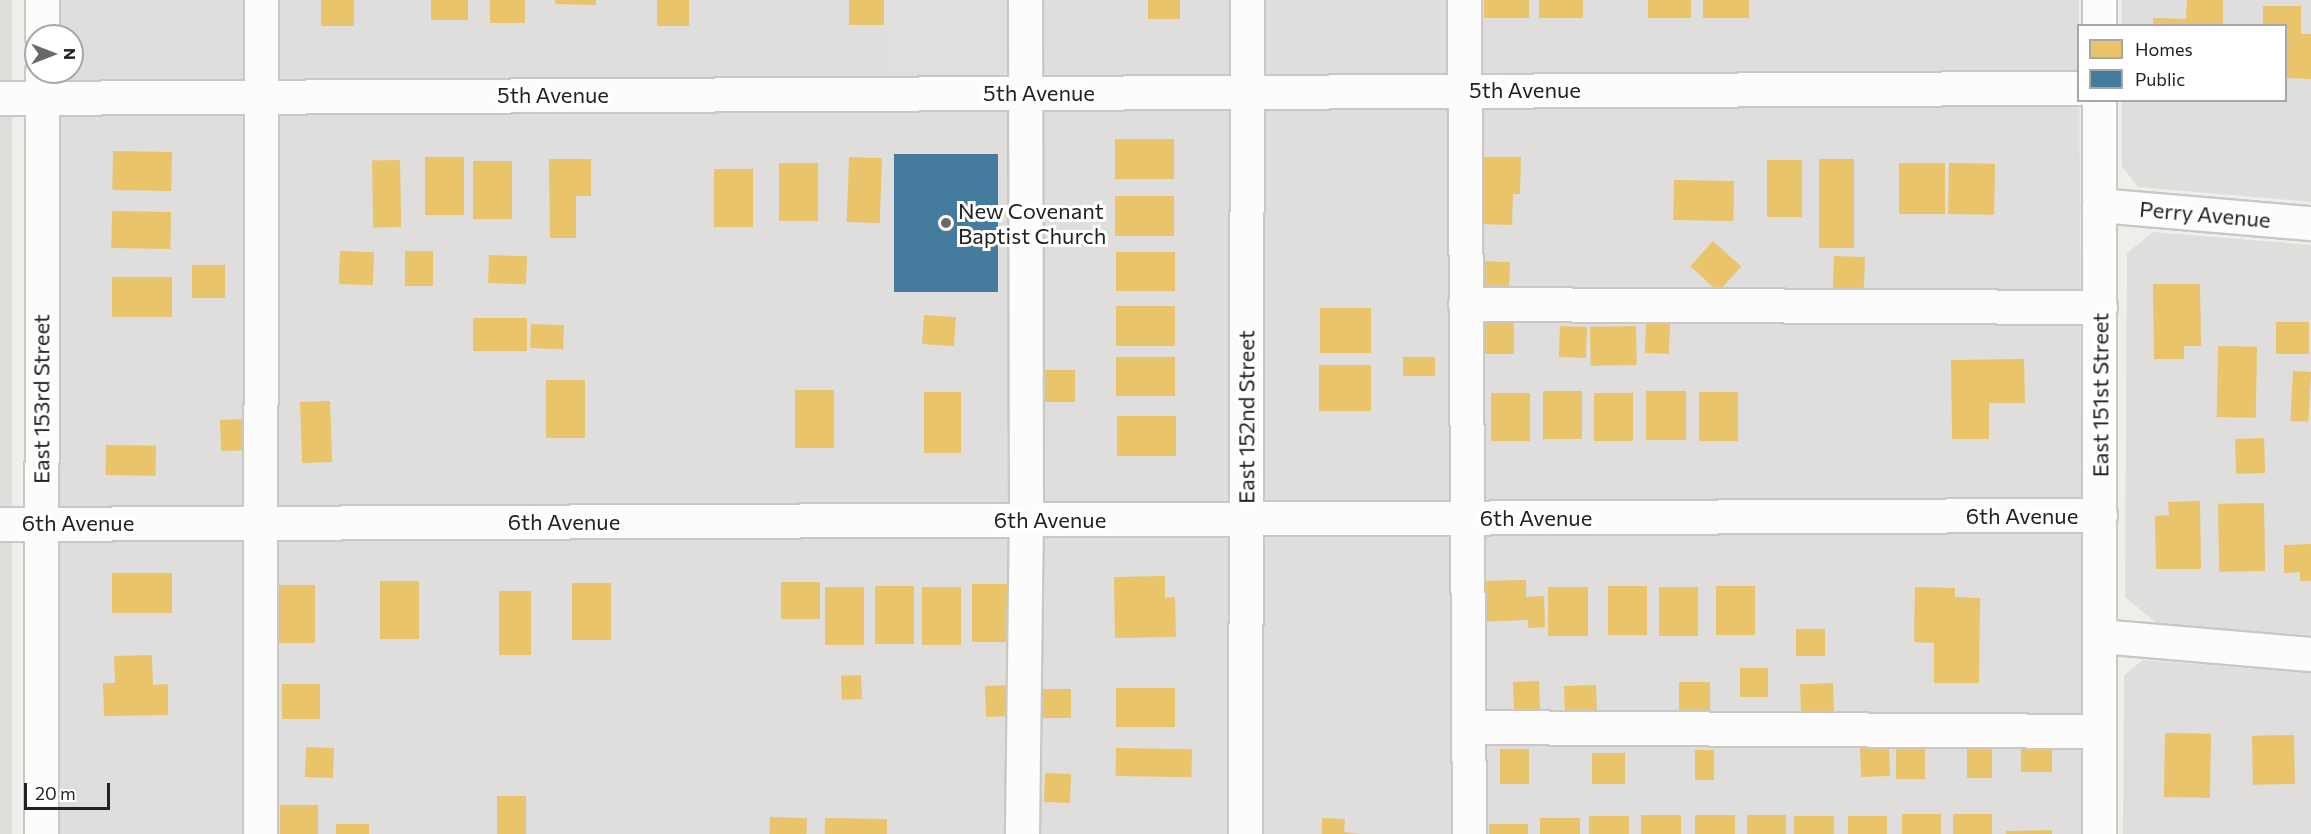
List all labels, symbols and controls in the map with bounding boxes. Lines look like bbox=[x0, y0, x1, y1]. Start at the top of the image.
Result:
north arrow bbox=[24, 24, 84, 84]
legend bbox=[2077, 24, 2287, 102]
text: Homes bbox=[2135, 38, 2193, 60]
text: N bbox=[61, 48, 80, 60]
text: Public bbox=[2135, 68, 2185, 90]
street label: 5th Avenue bbox=[1469, 77, 1581, 103]
street label: 5th Avenue bbox=[983, 80, 1095, 106]
street label: 5th Avenue bbox=[497, 82, 609, 108]
street label: Perry Avenue bbox=[2138, 195, 2272, 233]
place label: New Covenant Baptist Church bbox=[958, 197, 1106, 248]
marker: New Covenant Baptist Church bbox=[939, 216, 953, 230]
street label: East 151st Street bbox=[2087, 313, 2113, 477]
street label: East 153rd Street bbox=[28, 314, 54, 484]
street label: East 152nd Street bbox=[1233, 330, 1259, 504]
street label: 6th Avenue bbox=[1966, 503, 2078, 529]
street label: 6th Avenue bbox=[1480, 505, 1592, 531]
street label: 6th Avenue bbox=[994, 507, 1106, 533]
street label: 6th Avenue bbox=[508, 509, 620, 535]
street label: 6th Avenue bbox=[22, 510, 134, 536]
scale bar bbox=[27, 771, 112, 809]
text: 20 m bbox=[35, 782, 76, 804]

